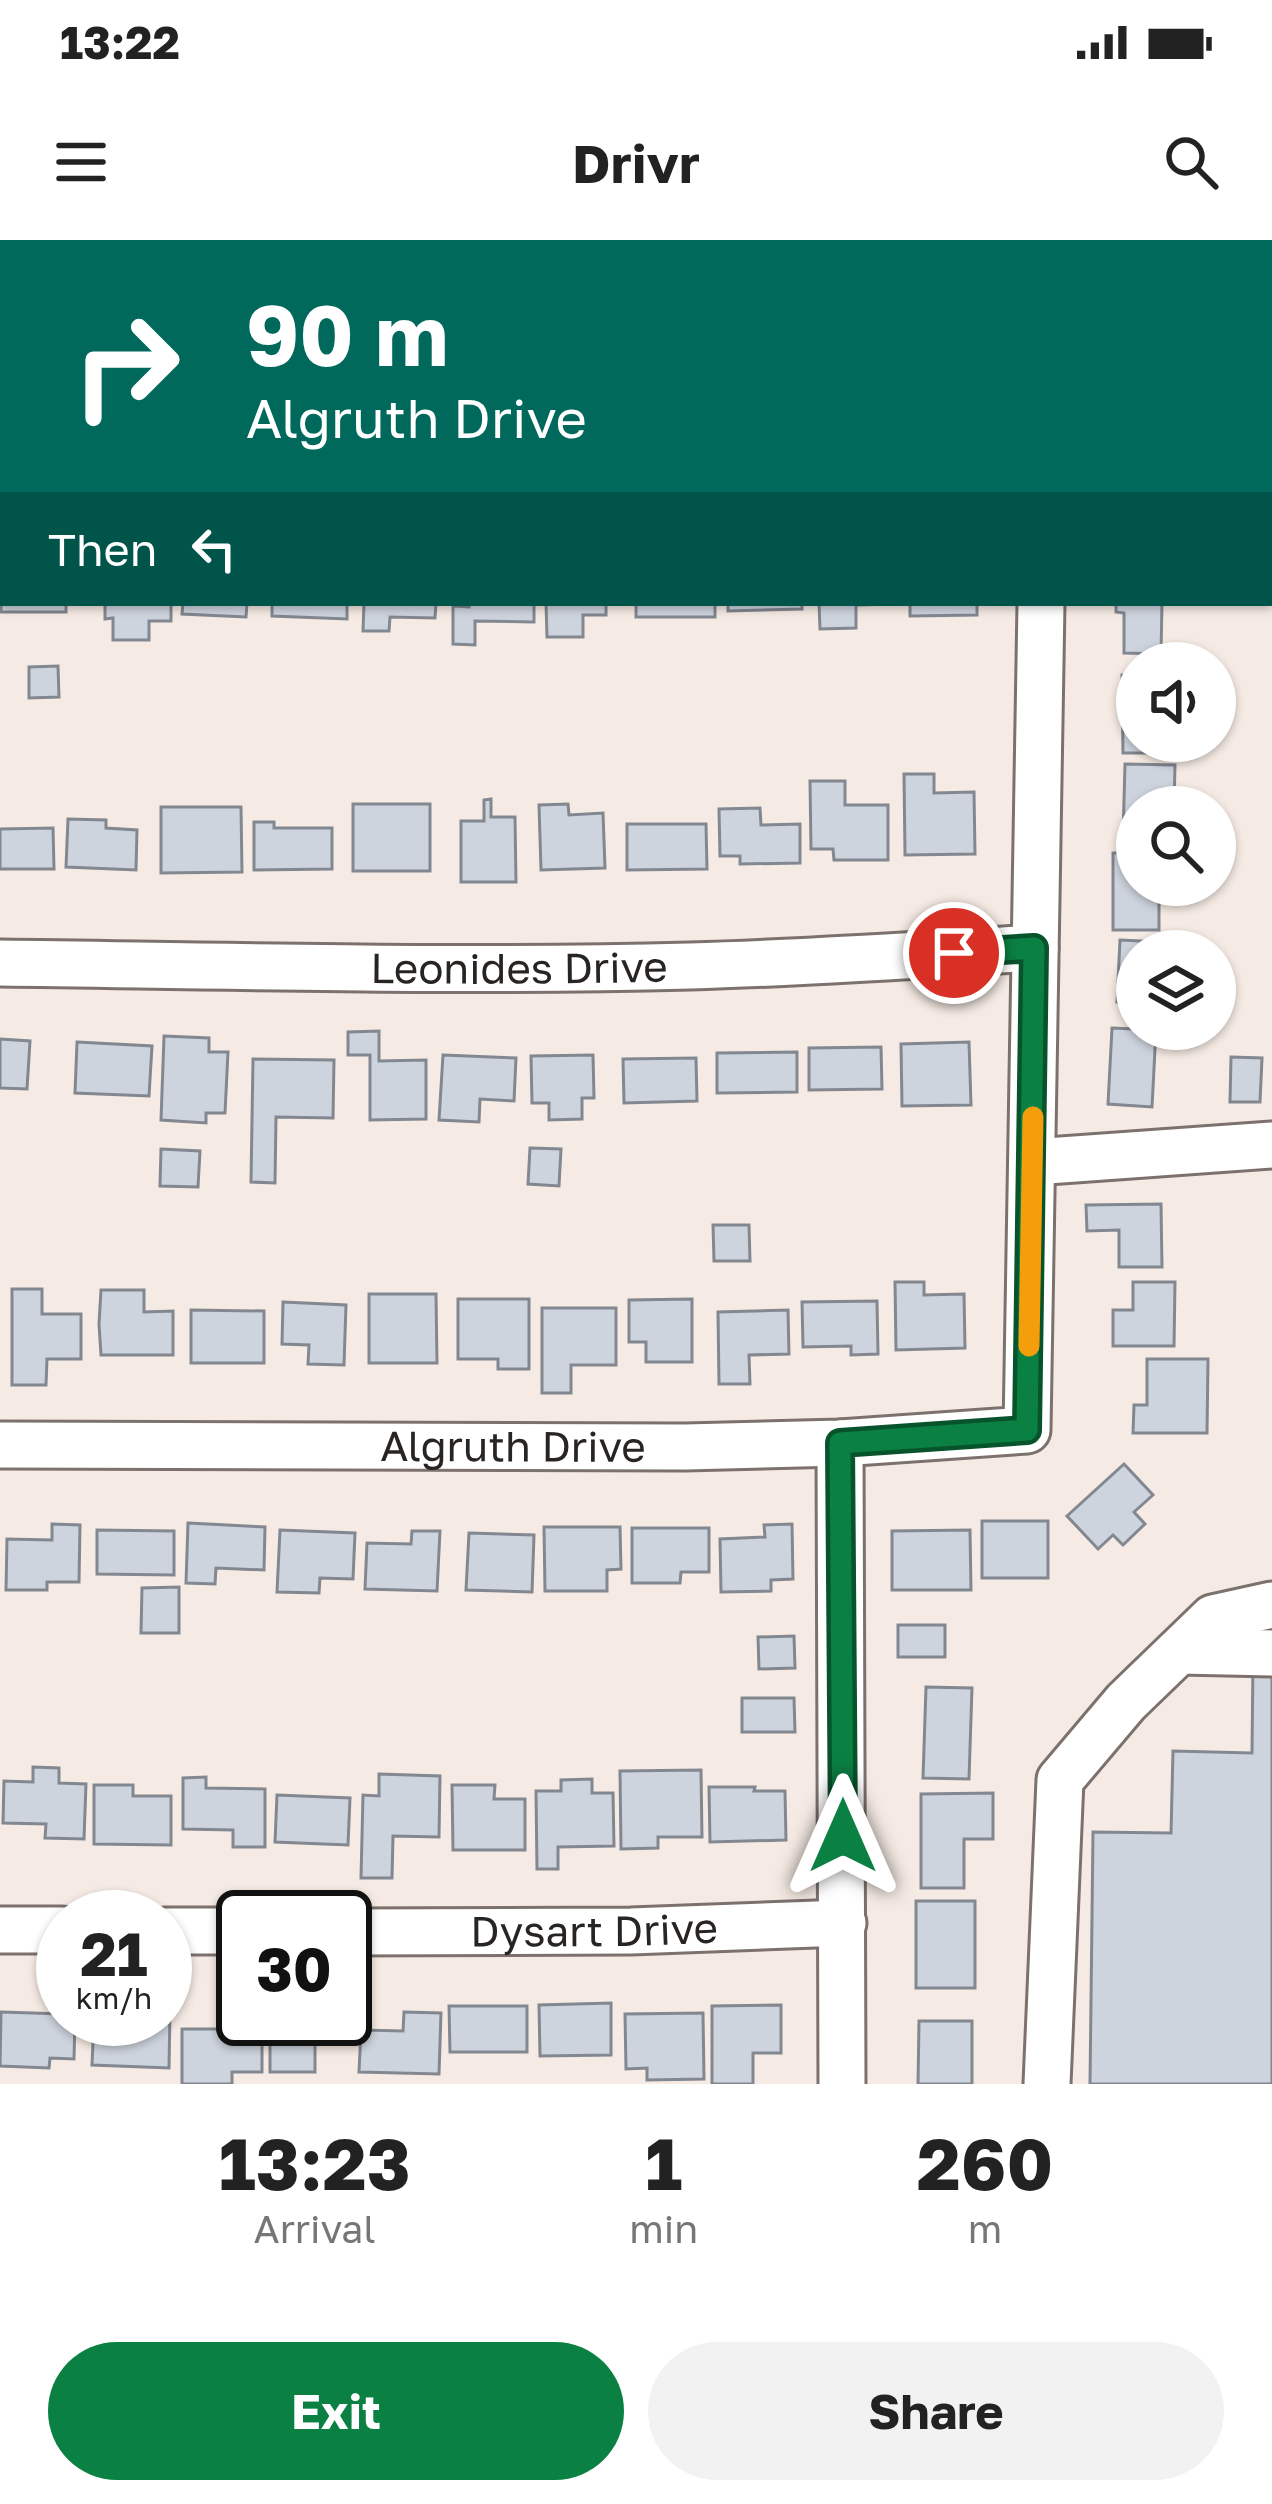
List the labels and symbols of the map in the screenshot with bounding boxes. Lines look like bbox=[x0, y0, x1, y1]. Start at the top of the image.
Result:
pin bbox=[903, 902, 1005, 1004]
street label: Leonides Drive bbox=[370, 941, 668, 993]
street label: Algruth Drive bbox=[380, 1420, 646, 1471]
position arrow bbox=[780, 1773, 906, 1899]
speed limit sign: 30 bbox=[216, 1890, 372, 2046]
street label: Dysart Drive bbox=[470, 1902, 719, 1956]

